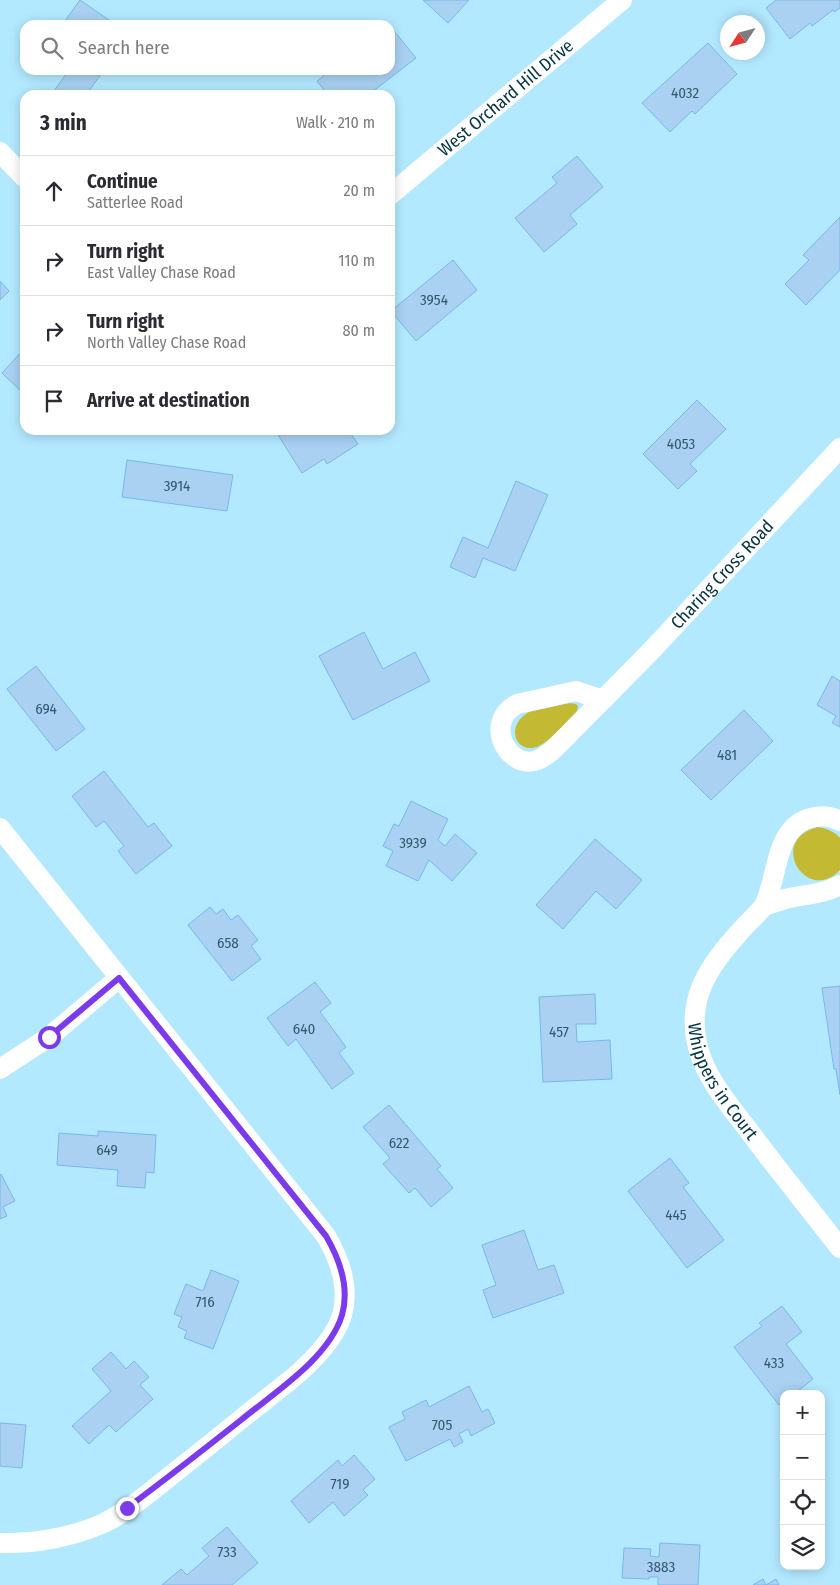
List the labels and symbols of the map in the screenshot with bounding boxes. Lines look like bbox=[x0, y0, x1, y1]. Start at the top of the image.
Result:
north arrow bbox=[720, 15, 765, 60]
street label: West Orchard Hill Drive bbox=[433, 35, 578, 161]
house number: 4032 bbox=[671, 84, 699, 102]
house number: 3954 bbox=[420, 291, 448, 309]
house number: 4053 bbox=[667, 435, 696, 453]
house number: 3914 bbox=[164, 477, 190, 495]
street label: Charing Cross Road bbox=[666, 515, 778, 634]
house number: 694 bbox=[35, 700, 57, 718]
house number: 481 bbox=[717, 746, 737, 764]
house number: 3939 bbox=[399, 834, 427, 852]
house number: 658 bbox=[217, 934, 239, 952]
house number: 640 bbox=[293, 1020, 315, 1038]
street label: Whippers in Court bbox=[683, 1022, 763, 1144]
house number: 457 bbox=[549, 1023, 569, 1041]
route start bbox=[38, 1026, 61, 1049]
house number: 622 bbox=[389, 1134, 410, 1152]
house number: 649 bbox=[96, 1141, 118, 1159]
house number: 445 bbox=[665, 1206, 687, 1224]
house number: 716 bbox=[195, 1293, 215, 1311]
house number: 433 bbox=[764, 1354, 785, 1372]
house number: 705 bbox=[432, 1416, 452, 1434]
house number: 719 bbox=[330, 1475, 350, 1493]
route end bbox=[116, 1497, 139, 1520]
house number: 733 bbox=[217, 1543, 237, 1561]
house number: 3883 bbox=[647, 1558, 675, 1576]

